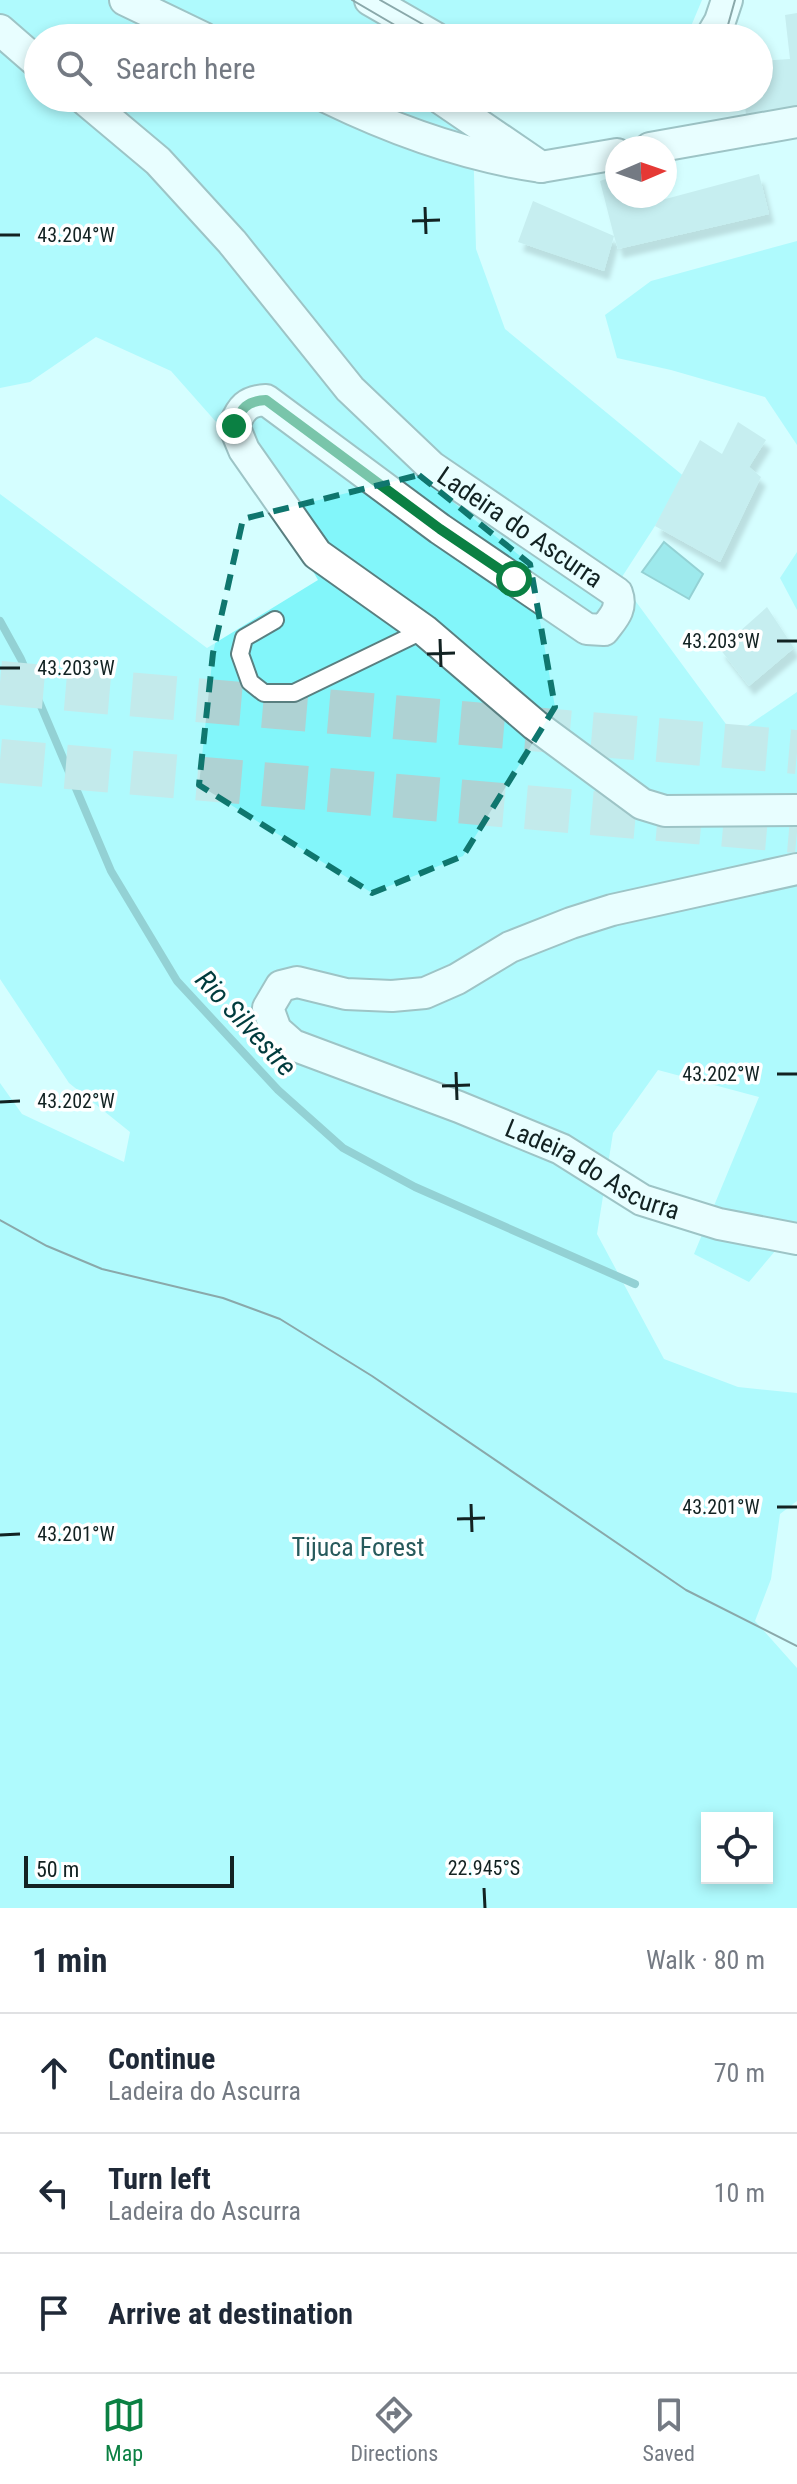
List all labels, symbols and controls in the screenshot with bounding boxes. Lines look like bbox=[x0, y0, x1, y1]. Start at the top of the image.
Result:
search box bbox=[24, 24, 773, 112]
icon: search bbox=[52, 46, 96, 90]
text: Search here bbox=[116, 51, 256, 86]
north arrow bbox=[605, 136, 677, 208]
text: 43.204°W bbox=[37, 223, 115, 247]
route end bbox=[216, 408, 252, 444]
street label: Ladeira do Ascurra bbox=[432, 460, 608, 594]
route start bbox=[496, 561, 532, 597]
text: 43.203°W bbox=[682, 629, 760, 653]
text: 43.203°W bbox=[37, 656, 115, 680]
water label: Rio Silvestre bbox=[189, 963, 303, 1083]
text: 43.202°W bbox=[682, 1062, 760, 1086]
text: 43.202°W bbox=[37, 1089, 115, 1113]
street label: Ladeira do Ascurra bbox=[501, 1113, 683, 1226]
text: 43.201°W bbox=[682, 1495, 760, 1519]
text: 43.201°W bbox=[37, 1522, 115, 1546]
park label: Tijuca Forest bbox=[291, 1532, 425, 1562]
map controls bbox=[701, 1812, 773, 1884]
button: locate bbox=[701, 1812, 773, 1884]
scale bar bbox=[24, 1852, 234, 1888]
text: 22.945°S bbox=[448, 1856, 520, 1880]
text: 50 m bbox=[36, 1857, 79, 1882]
text: 1 min bbox=[32, 1940, 108, 1980]
text: Walk · 80 m bbox=[646, 1945, 765, 1975]
text: Continue bbox=[108, 2041, 215, 2076]
icon: ahead bbox=[32, 2051, 76, 2095]
text: 70 m bbox=[714, 2058, 765, 2088]
text: Ladeira do Ascurra bbox=[108, 2076, 301, 2106]
text: Turn left bbox=[108, 2161, 211, 2196]
icon: left bbox=[32, 2171, 76, 2215]
text: 10 m bbox=[714, 2178, 765, 2208]
text: Ladeira do Ascurra bbox=[108, 2196, 301, 2226]
icon: arrive bbox=[32, 2291, 76, 2335]
text: Arrive at destination bbox=[108, 2296, 353, 2331]
tab: Map bbox=[102, 2393, 146, 2466]
tab: Directions bbox=[350, 2393, 438, 2466]
tab: Saved bbox=[643, 2393, 695, 2466]

